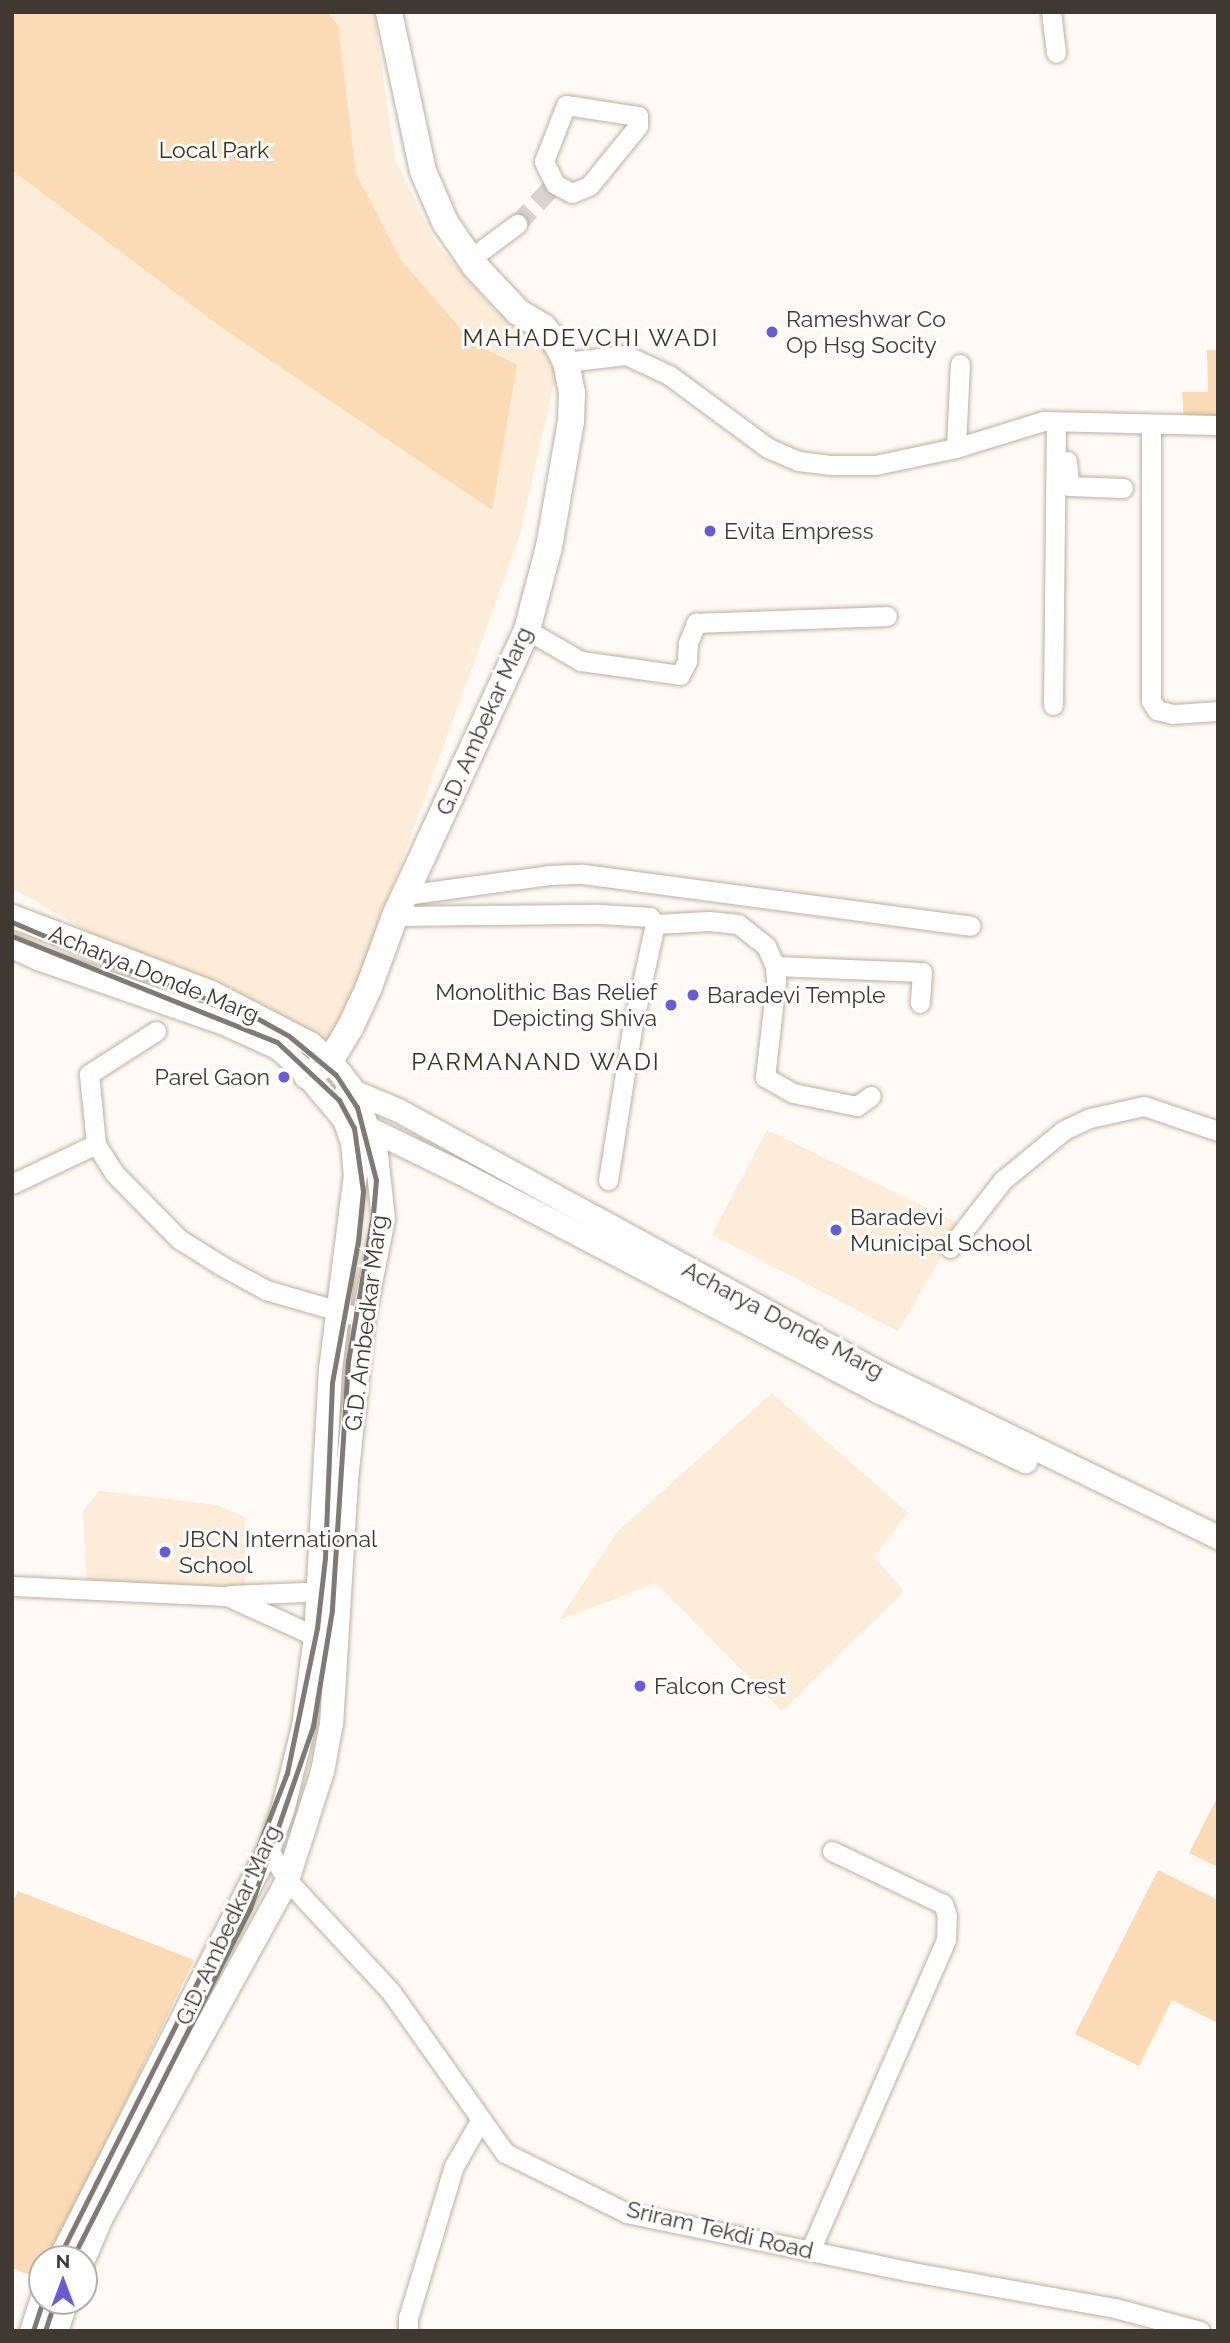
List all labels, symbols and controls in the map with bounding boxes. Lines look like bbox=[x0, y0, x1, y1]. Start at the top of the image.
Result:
park label: Local Park bbox=[158, 136, 270, 164]
place label: Rameshwar Co Op Hsg Socity bbox=[786, 305, 947, 359]
district label: MAHADEVCHI WADI bbox=[464, 324, 718, 352]
marker: Rameshwar Co Op Hsg Socity bbox=[764, 324, 780, 340]
place label: Evita Empress bbox=[724, 517, 874, 545]
marker: Evita Empress bbox=[702, 523, 718, 539]
street label: G.D. Ambekar Marg bbox=[430, 622, 538, 820]
street label: Acharya Donde Marg bbox=[45, 919, 263, 1029]
place label: Monolithic Bas Relief Depicting Shiva bbox=[435, 978, 657, 1032]
place label: Baradevi Temple bbox=[707, 981, 886, 1009]
marker: Baradevi Temple bbox=[685, 987, 701, 1003]
marker: Monolithic Bas Relief Depicting Shiva bbox=[663, 997, 679, 1013]
district label: PARMANAND WADI bbox=[413, 1048, 659, 1076]
place label: Parel Gaon bbox=[154, 1063, 270, 1091]
marker: Parel Gaon bbox=[276, 1069, 292, 1085]
place label: Baradevi Municipal School bbox=[850, 1203, 1032, 1257]
street label: G.D. Ambedkar Marg bbox=[339, 1213, 393, 1433]
marker: Baradevi Municipal School bbox=[828, 1222, 844, 1238]
street label: Acharya Donde Marg bbox=[678, 1255, 888, 1385]
place label: JBCN International School bbox=[179, 1525, 377, 1579]
marker: JBCN International School bbox=[157, 1544, 173, 1560]
place label: Falcon Crest bbox=[654, 1672, 786, 1700]
marker: Falcon Crest bbox=[632, 1678, 648, 1694]
street label: G.D. Ambedkar Marg bbox=[169, 1820, 287, 2030]
street label: Sriram Tekdi Road bbox=[624, 2195, 816, 2265]
north arrow bbox=[28, 2245, 98, 2315]
text: N bbox=[56, 2250, 70, 2272]

